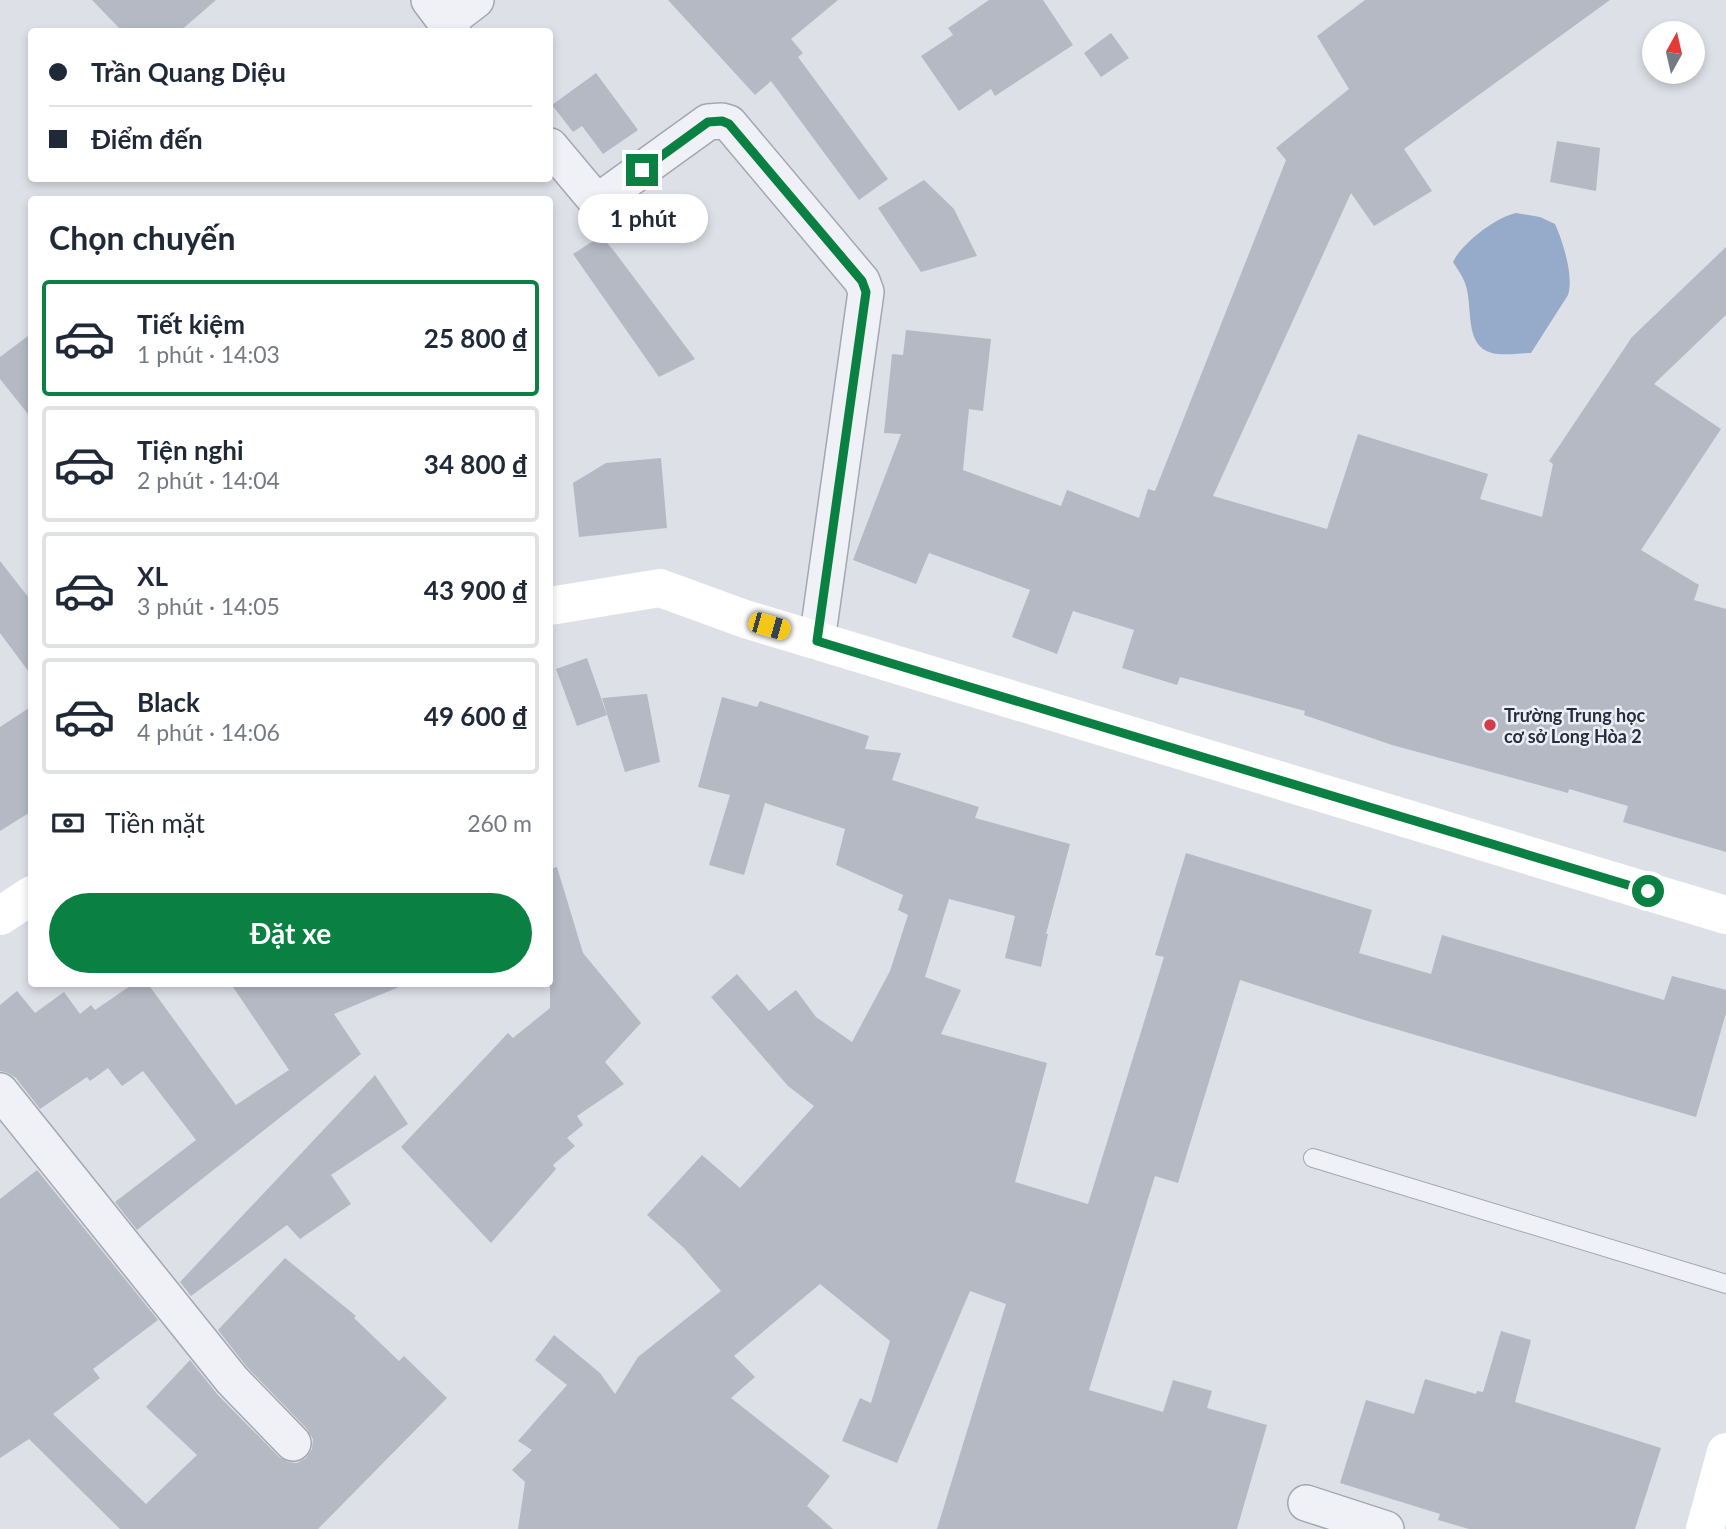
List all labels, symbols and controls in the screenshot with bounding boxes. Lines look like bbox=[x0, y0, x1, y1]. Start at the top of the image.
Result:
north arrow bbox=[1642, 21, 1704, 84]
map controls bbox=[1642, 21, 1705, 84]
text: Trần Quang Diệu bbox=[91, 56, 286, 88]
text: Điểm đến bbox=[91, 123, 203, 155]
route end bbox=[626, 154, 658, 186]
callout: 1 phút bbox=[577, 194, 707, 244]
text: 1 phút bbox=[610, 204, 676, 232]
text: Chọn chuyến bbox=[49, 218, 235, 257]
icon: car bbox=[53, 307, 116, 370]
text: Tiết kiệm bbox=[137, 308, 245, 340]
text: 25 800 ₫ bbox=[424, 322, 528, 354]
text: 1 phút · 14:03 bbox=[137, 340, 280, 368]
icon: car bbox=[53, 433, 116, 496]
text: Tiện nghi bbox=[137, 434, 244, 466]
text: 34 800 ₫ bbox=[424, 448, 528, 480]
text: 2 phút · 14:04 bbox=[137, 466, 280, 494]
icon: car bbox=[53, 559, 116, 622]
text: XL bbox=[137, 560, 168, 592]
text: 43 900 ₫ bbox=[424, 574, 528, 606]
text: 3 phút · 14:05 bbox=[137, 592, 280, 620]
car bbox=[746, 610, 793, 642]
icon: car bbox=[53, 685, 116, 748]
text: Black bbox=[137, 686, 200, 718]
text: 49 600 ₫ bbox=[424, 700, 528, 732]
place label: Trường Trung học cơ sở Long Hòa 2 bbox=[1504, 704, 1646, 747]
marker: Trường Trung học cơ sở Long Hòa 2 bbox=[1482, 717, 1498, 733]
text: 4 phút · 14:06 bbox=[137, 718, 280, 746]
icon: cash bbox=[49, 804, 87, 842]
text: Tiền mặt bbox=[105, 807, 205, 839]
text: 260 m bbox=[467, 809, 532, 837]
route start bbox=[1632, 875, 1664, 907]
button: Đặt xe bbox=[49, 893, 532, 973]

